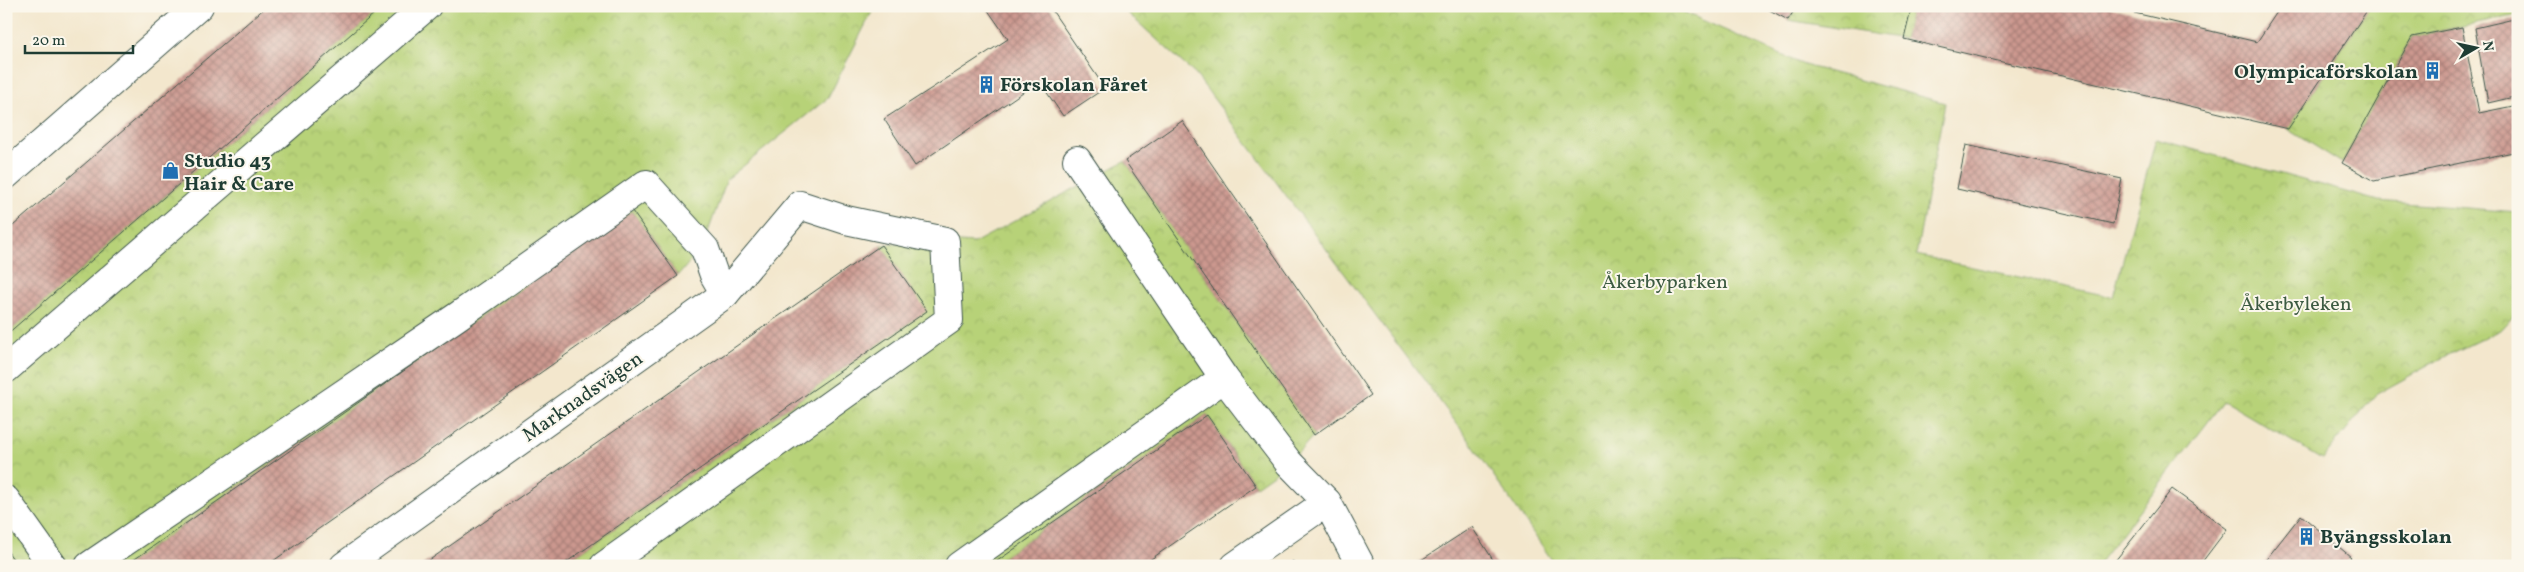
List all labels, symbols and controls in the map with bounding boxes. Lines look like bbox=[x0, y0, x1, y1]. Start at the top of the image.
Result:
scale bar bbox=[25, 22, 132, 54]
north arrow bbox=[2452, 22, 2502, 72]
text: 20 m bbox=[32, 31, 65, 52]
text: N bbox=[2477, 40, 2498, 53]
place label: Olympicaförskolan bbox=[2234, 59, 2418, 87]
building icon: Olympicaförskolan bbox=[2422, 61, 2442, 81]
place label: Förskolan Fåret bbox=[1000, 72, 1148, 100]
building icon: Förskolan Fåret bbox=[976, 74, 996, 94]
place label: Studio 43 Hair & Care bbox=[184, 148, 294, 199]
shop icon: Studio 43 Hair & Care bbox=[160, 161, 180, 181]
park label: Åkerbyparken bbox=[1602, 269, 1728, 297]
park label: Åkerbyleken bbox=[2240, 291, 2352, 319]
street label: Marknadsvägen bbox=[517, 346, 649, 450]
place label: Byängsskolan bbox=[2320, 524, 2452, 552]
building icon: Byängsskolan bbox=[2296, 526, 2316, 546]

